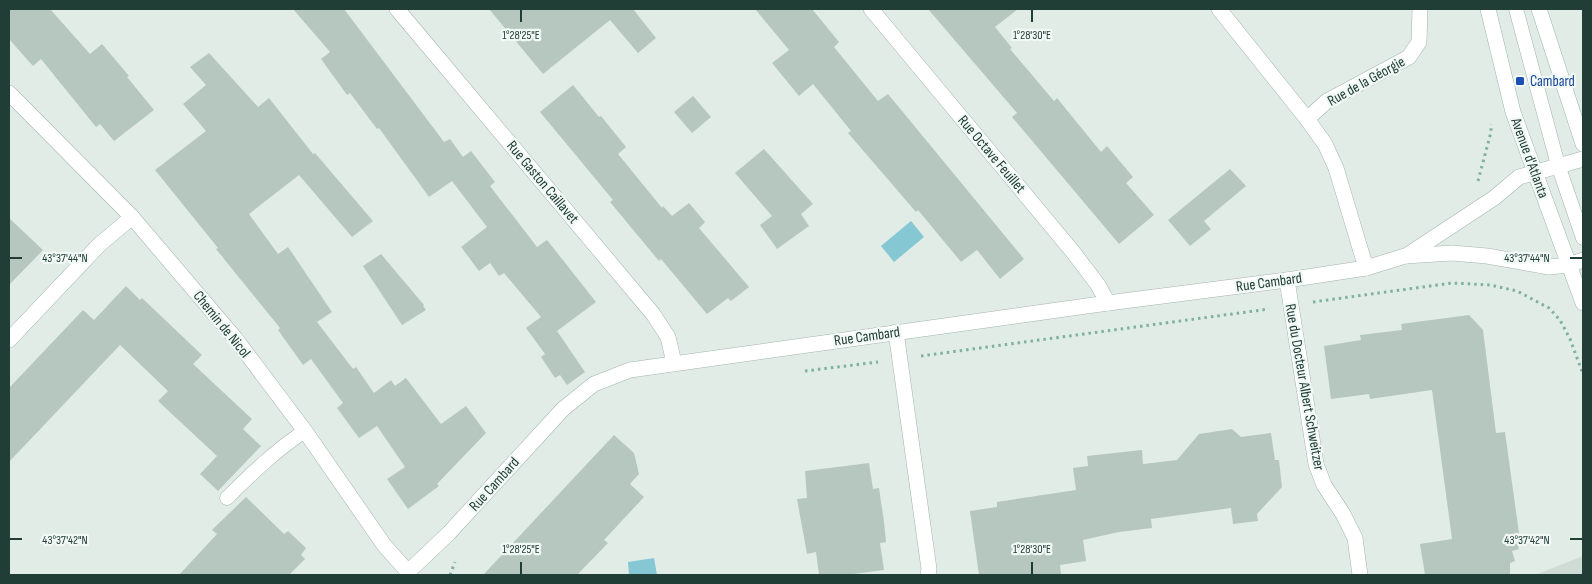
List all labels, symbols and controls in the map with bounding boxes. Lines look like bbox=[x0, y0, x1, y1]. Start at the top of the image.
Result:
text: 1°28'25"E bbox=[502, 28, 540, 43]
text: 1°28'30"E bbox=[1013, 28, 1051, 43]
street label: Rue de la Géorgie bbox=[1324, 52, 1408, 111]
place label: Cambard bbox=[1530, 72, 1575, 91]
marker: Cambard bbox=[1514, 75, 1526, 87]
street label: Rue Octave Feuillet bbox=[954, 111, 1030, 197]
street label: Avenue d'Atlanta bbox=[1506, 114, 1553, 201]
street label: Rue Gaston Caillavet bbox=[502, 137, 583, 228]
text: 43°37'44"N bbox=[42, 251, 88, 266]
text: 43°37'44"N bbox=[1504, 251, 1550, 266]
street label: Rue Cambard bbox=[1235, 268, 1303, 297]
street label: Chemin de Nicol bbox=[189, 287, 254, 362]
street label: Rue du Docteur Albert Schweitzer bbox=[1280, 302, 1329, 473]
street label: Rue Cambard bbox=[833, 322, 901, 351]
street label: Rue Cambard bbox=[465, 453, 524, 515]
text: 43°37'42"N bbox=[42, 533, 88, 548]
text: 43°37'42"N bbox=[1504, 533, 1550, 548]
text: 1°28'25"E bbox=[502, 542, 540, 557]
text: 1°28'30"E bbox=[1013, 542, 1051, 557]

